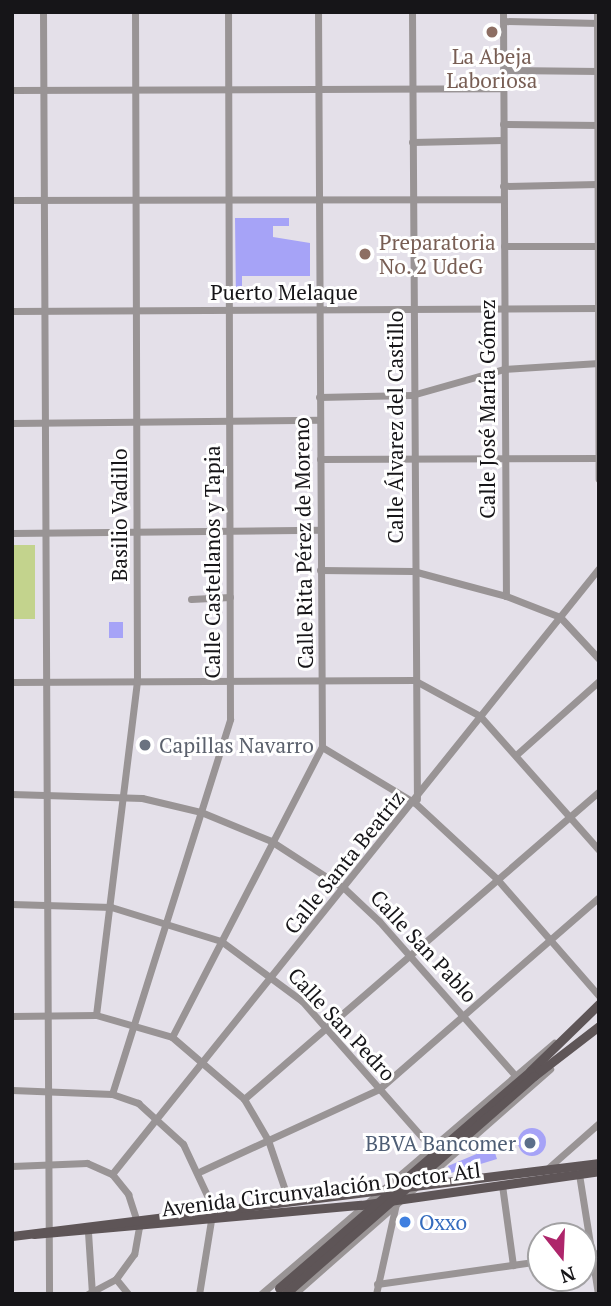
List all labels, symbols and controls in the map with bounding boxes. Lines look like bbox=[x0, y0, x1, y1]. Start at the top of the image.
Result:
marker: La Abeja Laboriosa bbox=[484, 24, 500, 40]
place label: La Abeja Laboriosa bbox=[447, 43, 537, 93]
place label: Preparatoria No. 2 UdeG bbox=[379, 229, 496, 279]
marker: Preparatoria No. 2 UdeG bbox=[357, 246, 373, 262]
street label: Puerto Melaque bbox=[210, 279, 358, 305]
street label: Calle José María Gómez bbox=[474, 299, 500, 519]
street label: Calle Álvarez del Castillo bbox=[382, 310, 408, 544]
street label: Calle Rita Pérez de Moreno bbox=[288, 417, 318, 669]
street label: Calle Castellanos y Tapia bbox=[199, 445, 225, 679]
street label: Basilio Vadillo bbox=[106, 448, 132, 582]
place label: Capillas Navarro bbox=[159, 732, 314, 758]
marker: Capillas Navarro bbox=[137, 737, 153, 753]
street label: Calle Santa Beatriz bbox=[279, 785, 409, 939]
street label: Calle San Pablo bbox=[366, 885, 482, 1007]
street label: Calle San Pedro bbox=[283, 962, 401, 1086]
place label: BBVA Bancomer bbox=[365, 1130, 516, 1156]
marker: BBVA Bancomer bbox=[522, 1135, 538, 1151]
street label: Avenida Circunvalación Doctor Atl bbox=[160, 1157, 482, 1221]
place label: Oxxo bbox=[419, 1209, 467, 1235]
marker: Oxxo bbox=[397, 1214, 413, 1230]
north arrow bbox=[527, 1222, 597, 1292]
text: N bbox=[557, 1261, 579, 1290]

